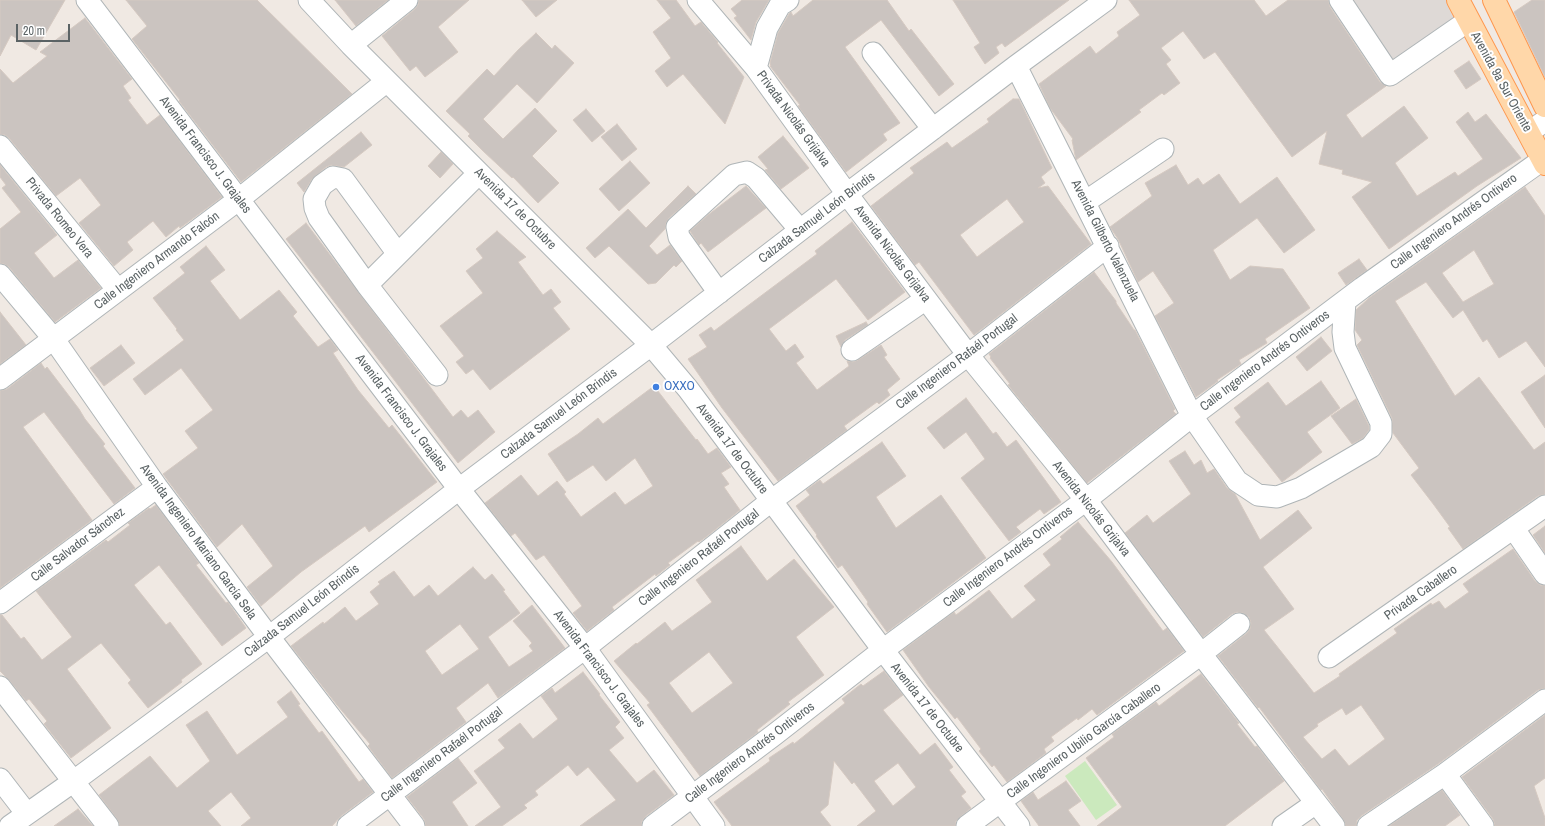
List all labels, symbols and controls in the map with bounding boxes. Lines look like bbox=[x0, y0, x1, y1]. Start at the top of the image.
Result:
scale bar bbox=[18, 16, 72, 42]
text: 20 m bbox=[23, 23, 45, 39]
street label: Avenida 9a Sur Oriente bbox=[1467, 29, 1535, 135]
street label: Privada Nicolás Grijalva bbox=[753, 68, 833, 170]
street label: Avenida Francisco J. Grajales bbox=[156, 93, 254, 217]
street label: Avenida 17 de Octubre bbox=[471, 165, 559, 253]
street label: Calzada Samuel León Brindis bbox=[756, 169, 878, 267]
street label: Calle Ingeniero Andrés Ontivero bbox=[1388, 171, 1520, 273]
street label: Privada Romeo Vera bbox=[22, 175, 96, 261]
street label: Avenida Gilberto Valenzuela bbox=[1067, 177, 1143, 305]
street label: Avenida Nicolás Grijalva bbox=[851, 203, 933, 305]
street label: Calle Ingeniero Armando Falcón bbox=[91, 209, 223, 313]
street label: Calle Ingeniero Andrés Ontiveros bbox=[1197, 307, 1333, 415]
street label: Calle Ingeniero Rafaél Portugal bbox=[893, 311, 1021, 413]
street label: Avenida Francisco J. Grajales bbox=[352, 351, 450, 475]
street label: Calzada Samuel León Brindis bbox=[498, 365, 620, 463]
place label: OXXO bbox=[664, 379, 695, 395]
marker: OXXO bbox=[651, 382, 661, 392]
street label: Avenida 17 de Octubre bbox=[693, 401, 771, 497]
street label: Avenida Nicolás Grijalva bbox=[1049, 458, 1133, 560]
street label: Avenida Ingeniero Mariano García Sela bbox=[136, 461, 260, 623]
street label: Calle Ingeniero Andrés Ontiveros bbox=[940, 503, 1076, 611]
street label: Calle Salvador Sánchez bbox=[28, 505, 128, 585]
street label: Calle Ingeniero Rafaél Portugal bbox=[636, 506, 762, 610]
street label: Calzada Samuel León Brindis bbox=[241, 561, 363, 661]
street label: Privada Caballero bbox=[1382, 562, 1460, 624]
street label: Avenida Francisco J. Grajales bbox=[550, 607, 648, 731]
street label: Avenida 17 de Octubre bbox=[887, 660, 967, 756]
street label: Calle Ingeniero Ubilio García Caballero bbox=[1004, 680, 1164, 802]
street label: Calle Ingeniero Andrés Ontiveros bbox=[682, 699, 818, 807]
street label: Calle Ingeniero Rafaél Portugal bbox=[378, 704, 506, 806]

